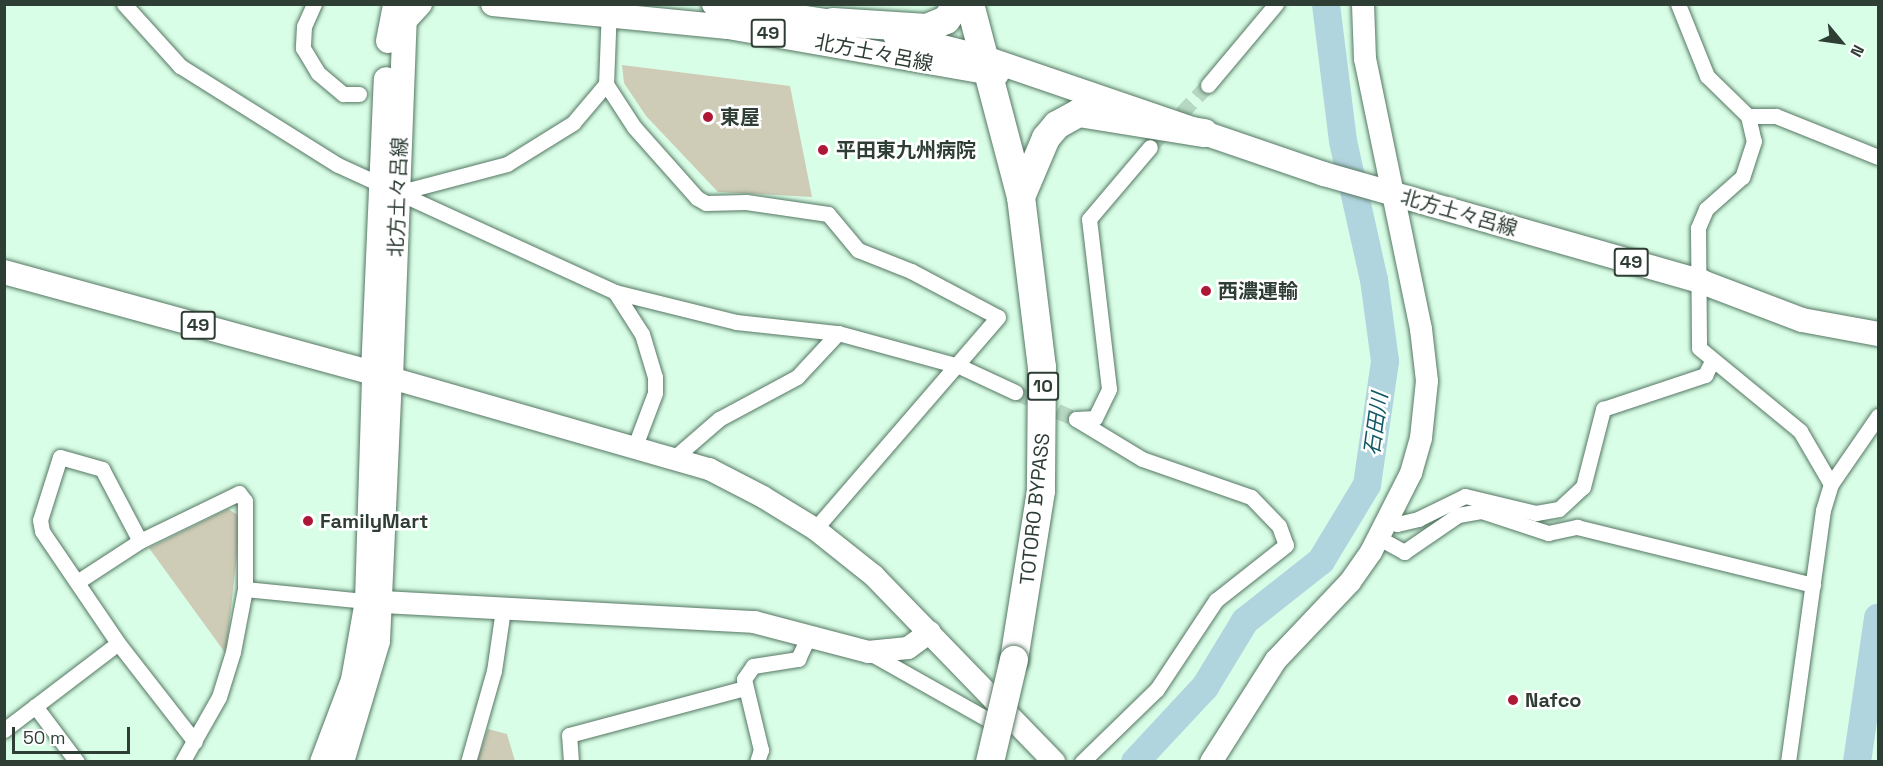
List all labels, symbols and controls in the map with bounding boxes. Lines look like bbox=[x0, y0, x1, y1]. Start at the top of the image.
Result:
north arrow bbox=[1811, 12, 1871, 72]
road number: 49 bbox=[750, 18, 786, 48]
street label: 北方土々呂線 bbox=[813, 30, 935, 76]
text: N bbox=[1845, 41, 1869, 61]
place label: 東屋 bbox=[720, 105, 760, 129]
marker: 東屋 bbox=[701, 110, 715, 124]
street label: 北方土々呂線 bbox=[384, 137, 412, 257]
place label: 平田東九州病院 bbox=[836, 138, 976, 162]
marker: 平田東九州病院 bbox=[814, 141, 832, 159]
street label: 北方土々呂線 bbox=[1398, 185, 1520, 241]
road number: 49 bbox=[1613, 247, 1649, 277]
place label: 西濃運輸 bbox=[1218, 279, 1298, 303]
marker: 西濃運輸 bbox=[1199, 284, 1213, 298]
road number: 49 bbox=[180, 310, 216, 340]
road number: 10 bbox=[1026, 371, 1060, 401]
water label: 石田川 bbox=[1359, 391, 1393, 457]
street label: TOTORO BYPASS bbox=[1015, 432, 1055, 586]
place label: FamilyMart bbox=[320, 509, 428, 533]
marker: FamilyMart bbox=[301, 514, 315, 528]
place label: Nafco bbox=[1525, 688, 1582, 712]
marker: Nafco bbox=[1506, 693, 1520, 707]
scale bar bbox=[15, 715, 134, 753]
text: 50 m bbox=[23, 726, 65, 749]

